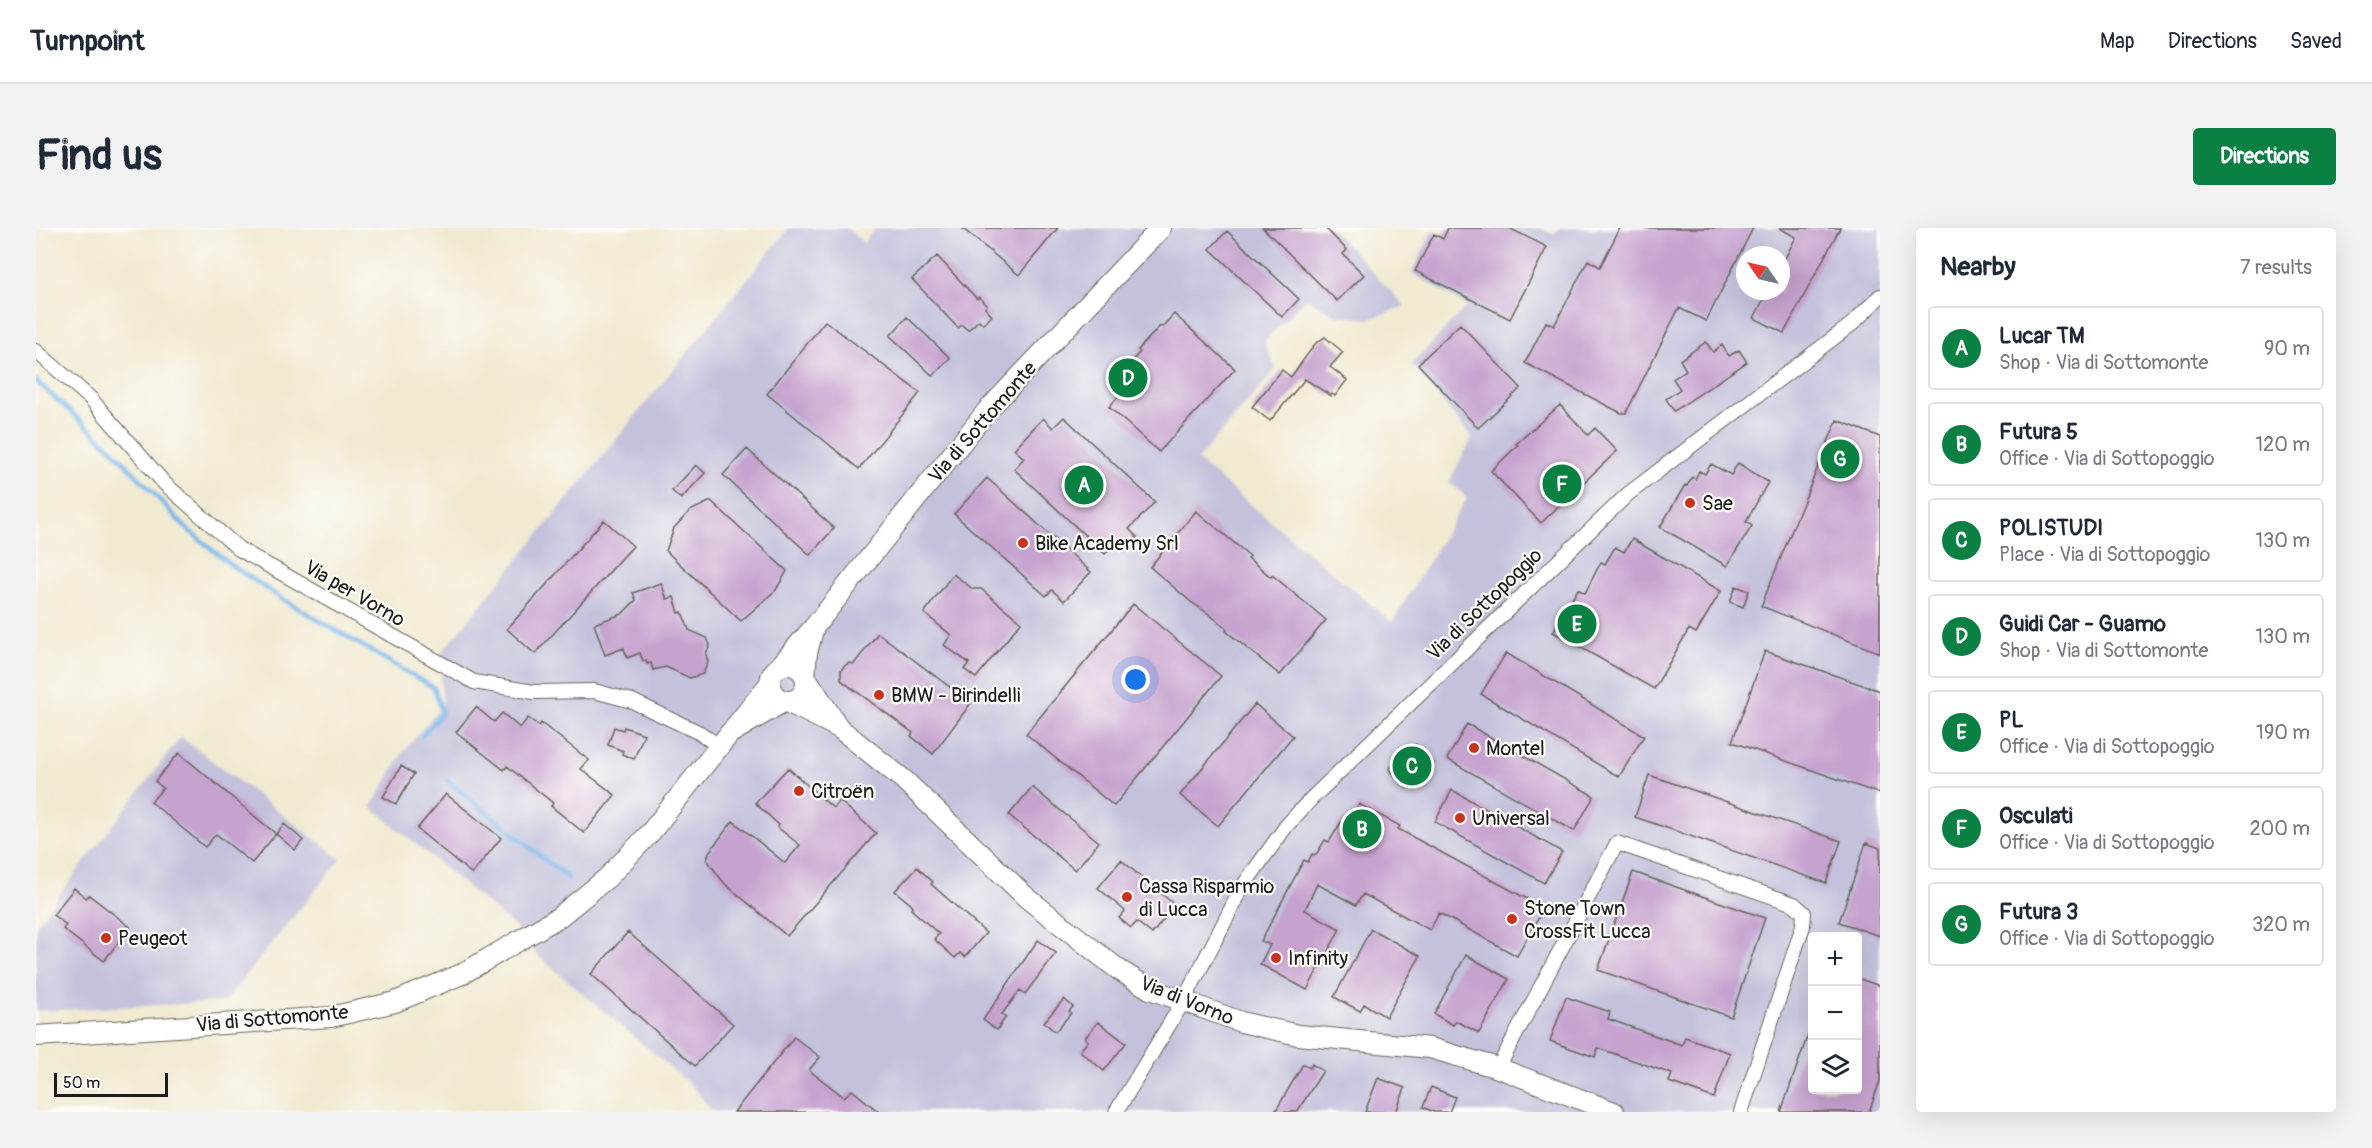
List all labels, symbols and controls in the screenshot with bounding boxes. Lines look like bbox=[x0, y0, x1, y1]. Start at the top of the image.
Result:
text: Turnpoint bbox=[30, 24, 144, 59]
text: Map bbox=[2100, 28, 2135, 55]
text: Directions bbox=[2168, 28, 2257, 55]
text: Saved bbox=[2290, 28, 2342, 55]
button: Directions bbox=[2193, 128, 2336, 185]
text: Find us bbox=[36, 130, 162, 182]
north arrow bbox=[1736, 246, 1790, 300]
text: Nearby bbox=[1940, 251, 2016, 283]
text: 7 results bbox=[2240, 255, 2312, 280]
text: Lucar TM bbox=[1999, 322, 2085, 350]
text: A bbox=[1955, 336, 1968, 361]
text: 90 m bbox=[2264, 336, 2310, 361]
text: Shop · Via di Sottomonte bbox=[1999, 350, 2208, 375]
street label: Via di Sottomonte bbox=[923, 356, 1042, 488]
pin: D bbox=[1108, 356, 1148, 400]
text: Futura 5 bbox=[1999, 418, 2078, 446]
text: B bbox=[1956, 432, 1967, 457]
text: 120 m bbox=[2255, 432, 2310, 457]
pin: G bbox=[1820, 436, 1860, 482]
text: Office · Via di Sottopoggio bbox=[1999, 446, 2214, 471]
pin: A bbox=[1064, 462, 1104, 508]
pin: F bbox=[1542, 462, 1582, 506]
place label: Sae bbox=[1702, 491, 1733, 516]
marker: Sae bbox=[1683, 496, 1697, 510]
text: POLISTUDI bbox=[1999, 514, 2103, 542]
text: C bbox=[1955, 528, 1968, 553]
text: 130 m bbox=[2255, 528, 2310, 553]
place label: Bike Academy Srl bbox=[1035, 531, 1179, 556]
marker: Bike Academy Srl bbox=[1016, 536, 1030, 550]
text: Place · Via di Sottopoggio bbox=[1999, 542, 2210, 567]
street label: Via di Sottopoggio bbox=[1421, 543, 1548, 666]
street label: Via per Vorno bbox=[300, 555, 410, 632]
pin: E bbox=[1558, 602, 1596, 646]
text: Guidi Car - Guamo bbox=[1999, 610, 2166, 638]
text: D bbox=[1955, 624, 1968, 649]
text: 130 m bbox=[2255, 624, 2310, 649]
text: Shop · Via di Sottomonte bbox=[1999, 638, 2208, 663]
your location bbox=[1121, 665, 1150, 694]
place label: BMW - Birindelli bbox=[891, 683, 1021, 708]
marker: BMW - Birindelli bbox=[872, 688, 886, 702]
text: PL bbox=[1999, 706, 2024, 734]
text: E bbox=[1956, 720, 1967, 745]
text: 190 m bbox=[2256, 720, 2310, 745]
text: Office · Via di Sottopoggio bbox=[1999, 734, 2214, 759]
place label: Montel bbox=[1486, 736, 1545, 761]
marker: Montel bbox=[1467, 741, 1481, 755]
pin: C bbox=[1392, 744, 1432, 788]
place label: Citroën bbox=[811, 779, 874, 804]
marker: Citroën bbox=[792, 784, 806, 798]
text: Osculati bbox=[1999, 802, 2073, 830]
pin: B bbox=[1342, 806, 1382, 852]
place label: Universal bbox=[1472, 806, 1550, 831]
marker: Universal bbox=[1453, 811, 1467, 825]
text: F bbox=[1955, 816, 1968, 841]
text: 200 m bbox=[2249, 816, 2310, 841]
text: Office · Via di Sottopoggio bbox=[1999, 830, 2214, 855]
place label: Cassa Risparmio di Lucca bbox=[1139, 874, 1274, 922]
marker: Cassa Risparmio di Lucca bbox=[1120, 890, 1134, 904]
place label: Stone Town CrossFit Lucca bbox=[1524, 896, 1651, 944]
text: Futura 3 bbox=[1999, 898, 2078, 926]
marker: Stone Town CrossFit Lucca bbox=[1505, 912, 1519, 926]
text: G bbox=[1955, 912, 1968, 937]
text: 320 m bbox=[2252, 912, 2310, 937]
place label: Peugeot bbox=[118, 926, 189, 951]
text: Office · Via di Sottopoggio bbox=[1999, 926, 2214, 951]
marker: Peugeot bbox=[99, 931, 113, 945]
map controls bbox=[1808, 932, 1862, 1094]
button: + bbox=[1808, 932, 1862, 986]
place label: Infinity bbox=[1288, 946, 1349, 971]
marker: Infinity bbox=[1269, 951, 1283, 965]
street label: Via di Vorno bbox=[1136, 970, 1238, 1031]
button: − bbox=[1808, 986, 1862, 1040]
street label: Via di Sottomonte bbox=[195, 999, 349, 1038]
button: layers bbox=[1808, 1040, 1862, 1094]
scale bar bbox=[54, 1070, 168, 1098]
text: 50 m bbox=[63, 1073, 100, 1093]

